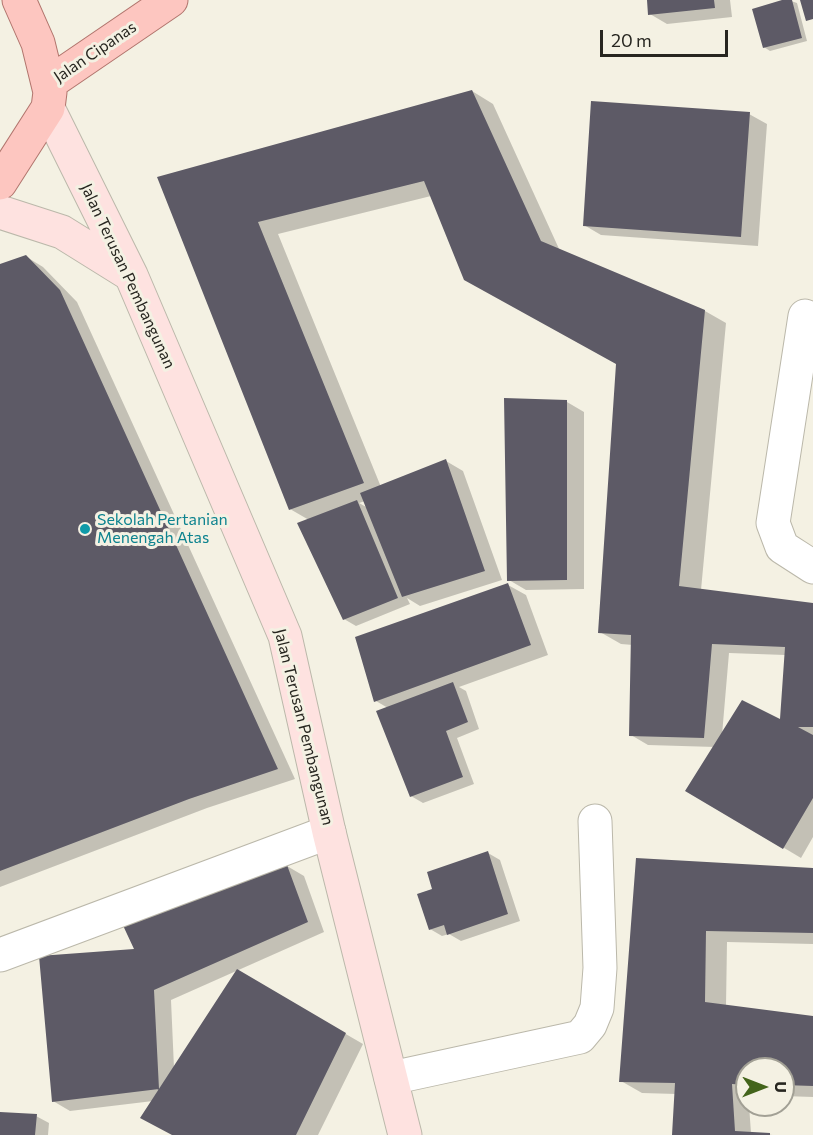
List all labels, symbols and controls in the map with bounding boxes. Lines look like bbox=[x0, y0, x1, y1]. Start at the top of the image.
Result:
street label: Jalan Cipanas bbox=[50, 17, 140, 87]
scale bar bbox=[603, 18, 730, 56]
text: 20 m bbox=[611, 29, 652, 51]
street label: Jalan Terusan Pembangunan bbox=[77, 180, 179, 372]
place label: Sekolah Pertanian Menengah Atas bbox=[97, 510, 228, 548]
marker: Sekolah Pertanian Menengah Atas bbox=[78, 522, 92, 536]
street label: Jalan Terusan Pembangunan bbox=[270, 627, 338, 827]
north arrow bbox=[735, 1057, 795, 1117]
text: U bbox=[772, 1081, 791, 1093]

